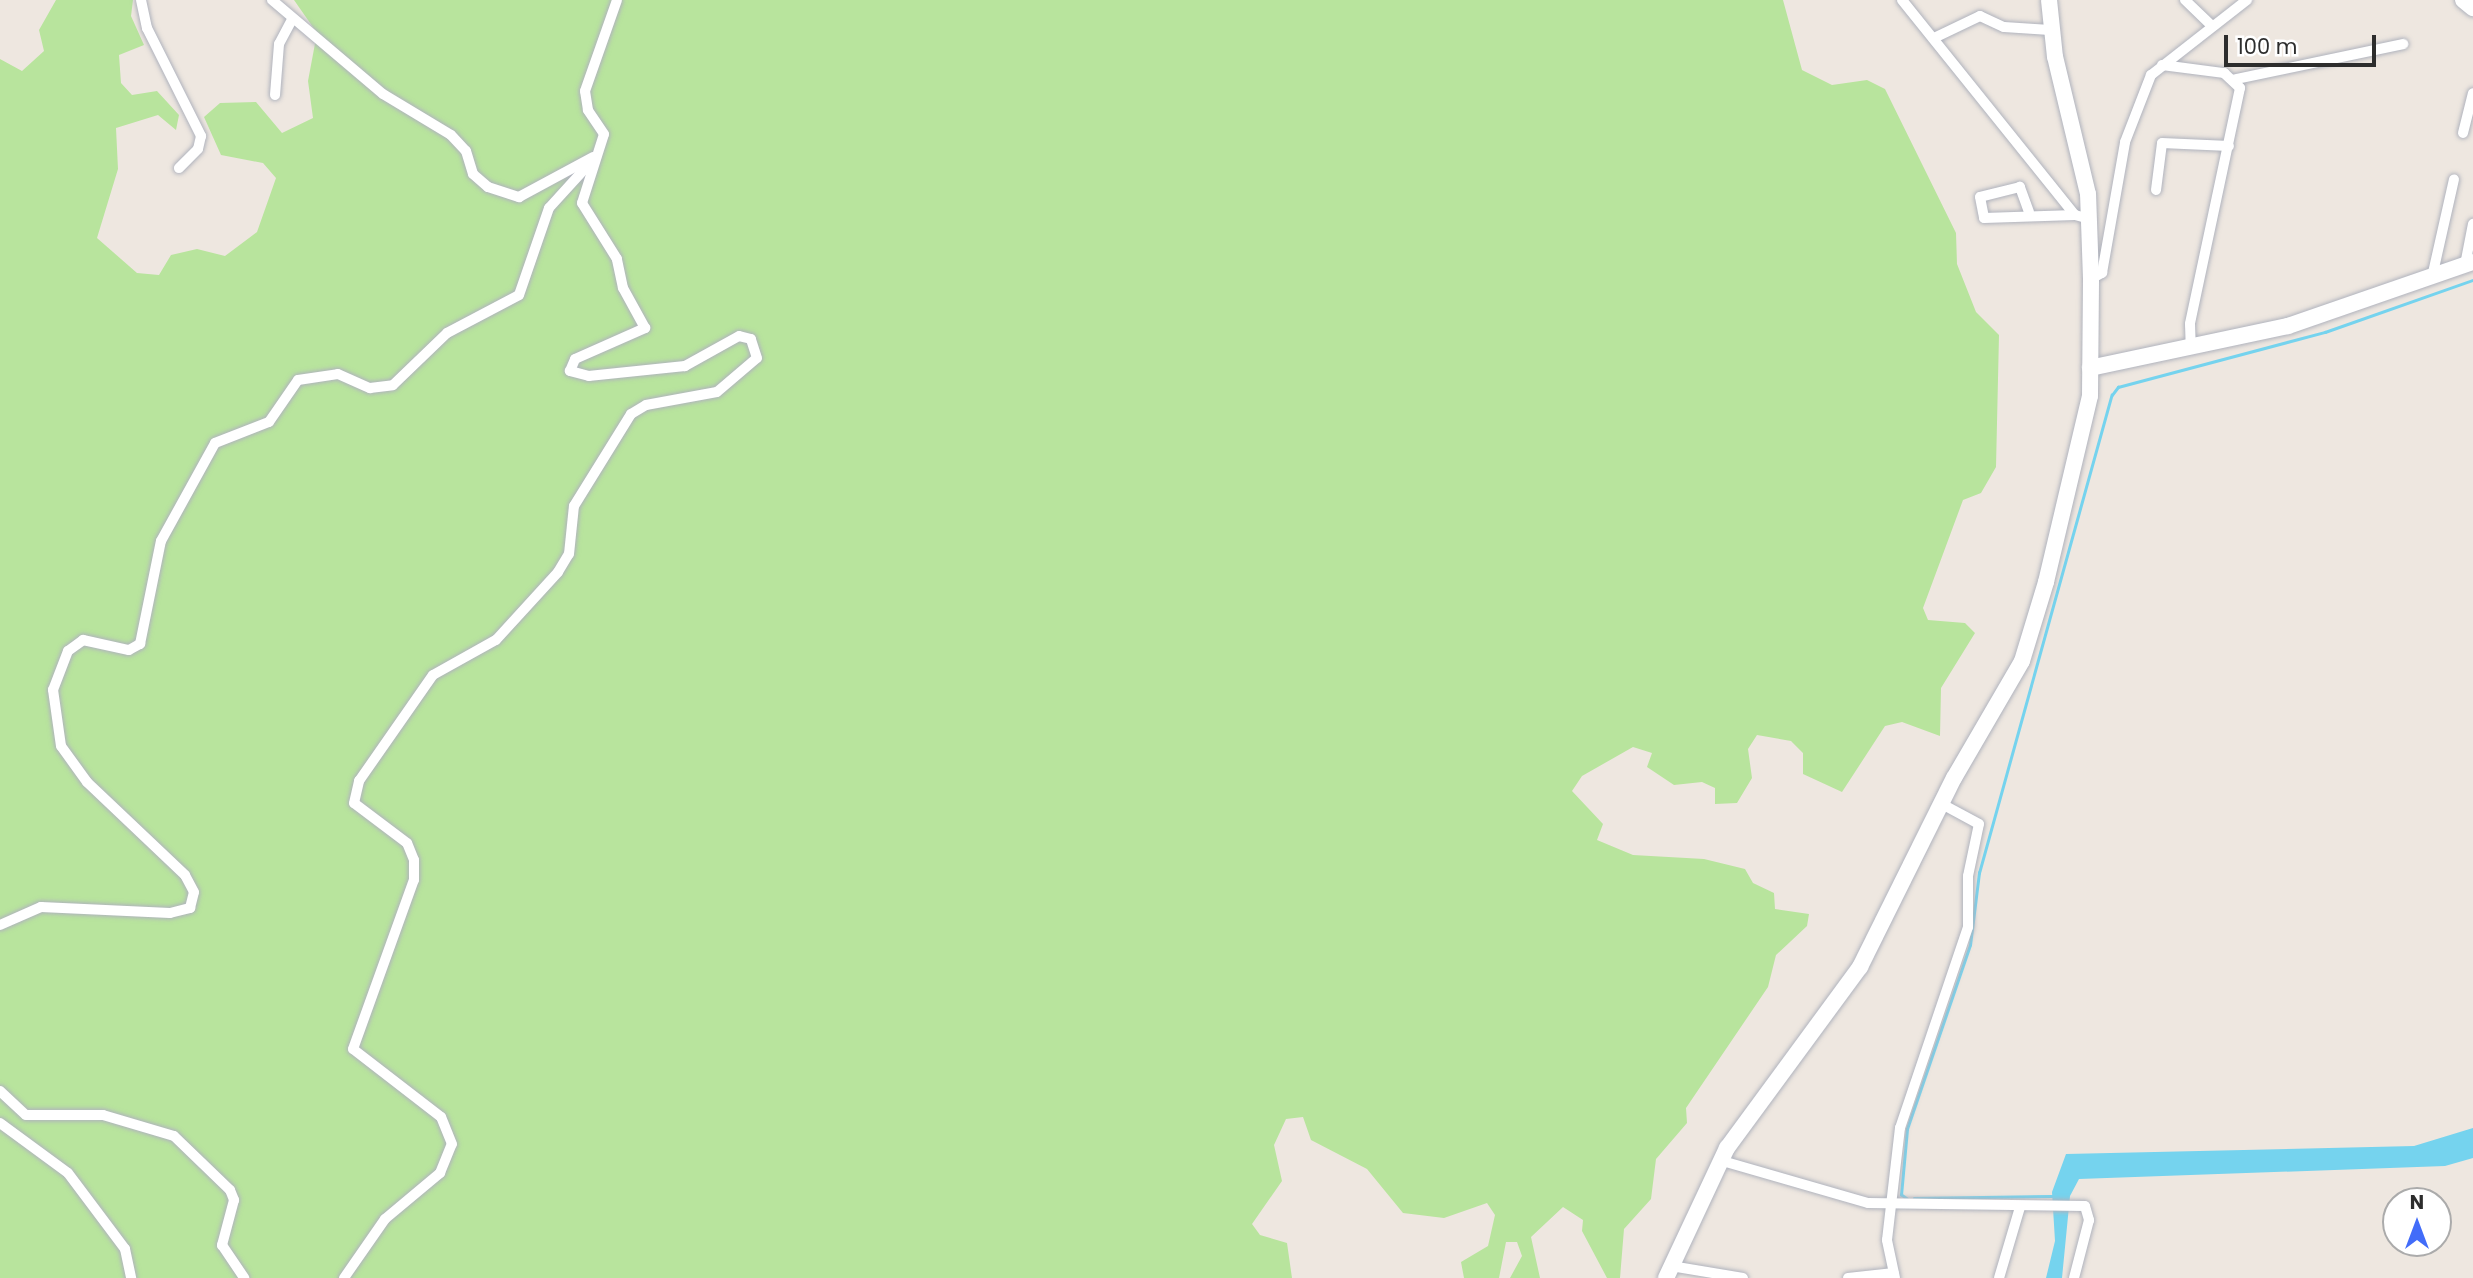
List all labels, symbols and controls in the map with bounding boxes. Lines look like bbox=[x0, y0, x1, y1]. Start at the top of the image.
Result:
scale bar bbox=[2228, 21, 2380, 65]
text: 100 m bbox=[2237, 32, 2297, 61]
north arrow bbox=[2382, 1187, 2452, 1257]
text: N bbox=[2410, 1189, 2424, 1216]

